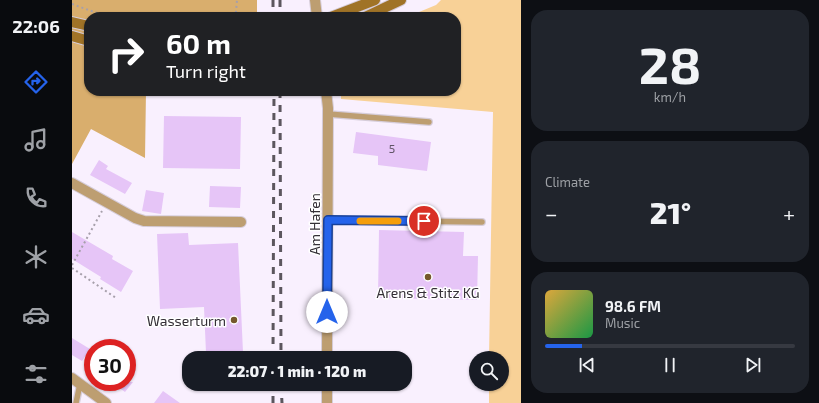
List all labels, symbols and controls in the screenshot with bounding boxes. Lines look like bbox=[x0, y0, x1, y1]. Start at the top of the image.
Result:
text: 22:06 bbox=[12, 15, 60, 37]
text: 60 m bbox=[166, 26, 231, 60]
icon: right bbox=[100, 28, 152, 80]
text: 28 bbox=[639, 32, 701, 94]
text: Turn right bbox=[166, 60, 246, 82]
icon: directions bbox=[22, 68, 50, 96]
text: km/h bbox=[654, 89, 686, 105]
icon: music bbox=[22, 126, 50, 154]
house number: 5 bbox=[389, 141, 395, 155]
text: Climate bbox=[545, 174, 590, 190]
icon: phone bbox=[22, 184, 50, 212]
street label: Am Hafen bbox=[306, 193, 323, 255]
text: 21° bbox=[650, 194, 691, 230]
text: − bbox=[545, 200, 558, 226]
text: + bbox=[783, 200, 795, 226]
pin bbox=[407, 204, 441, 238]
icon: arrive bbox=[413, 210, 435, 232]
icon: climate bbox=[22, 243, 50, 271]
marker: Arens & Stitz KG bbox=[423, 272, 433, 282]
place label: Arens & Stitz KG bbox=[377, 284, 479, 301]
position arrow bbox=[306, 291, 348, 333]
text: 98.6 FM bbox=[605, 297, 661, 315]
icon: car bbox=[22, 301, 50, 329]
place label: Wasserturm bbox=[147, 312, 226, 329]
marker: Wasserturm bbox=[229, 315, 239, 325]
text: Music bbox=[605, 315, 640, 331]
speed limit sign: 30 bbox=[84, 339, 136, 391]
map controls bbox=[469, 351, 509, 391]
button: search bbox=[469, 351, 509, 391]
icon: previous bbox=[576, 354, 598, 376]
icon: pause bbox=[659, 354, 681, 376]
icon: next bbox=[742, 354, 764, 376]
icon: filters bbox=[22, 360, 50, 388]
text: 22:07 · 1 min · 120 m bbox=[228, 362, 366, 380]

